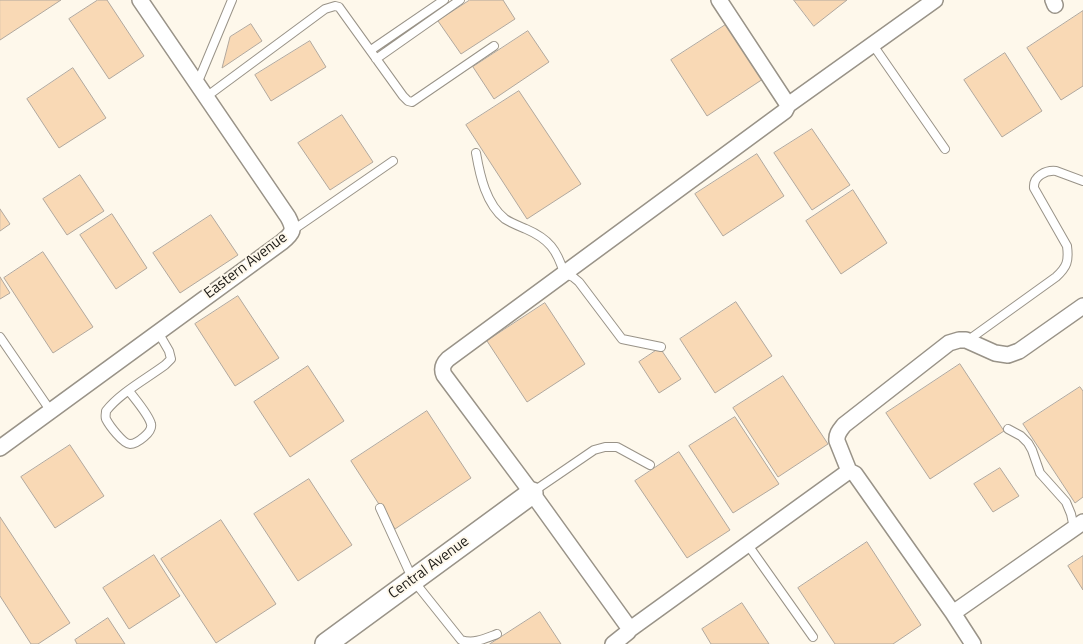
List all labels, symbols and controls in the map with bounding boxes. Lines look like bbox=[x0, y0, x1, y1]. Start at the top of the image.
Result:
street label: Eastern Avenue bbox=[201, 229, 291, 303]
street label: Central Avenue bbox=[385, 533, 473, 603]

